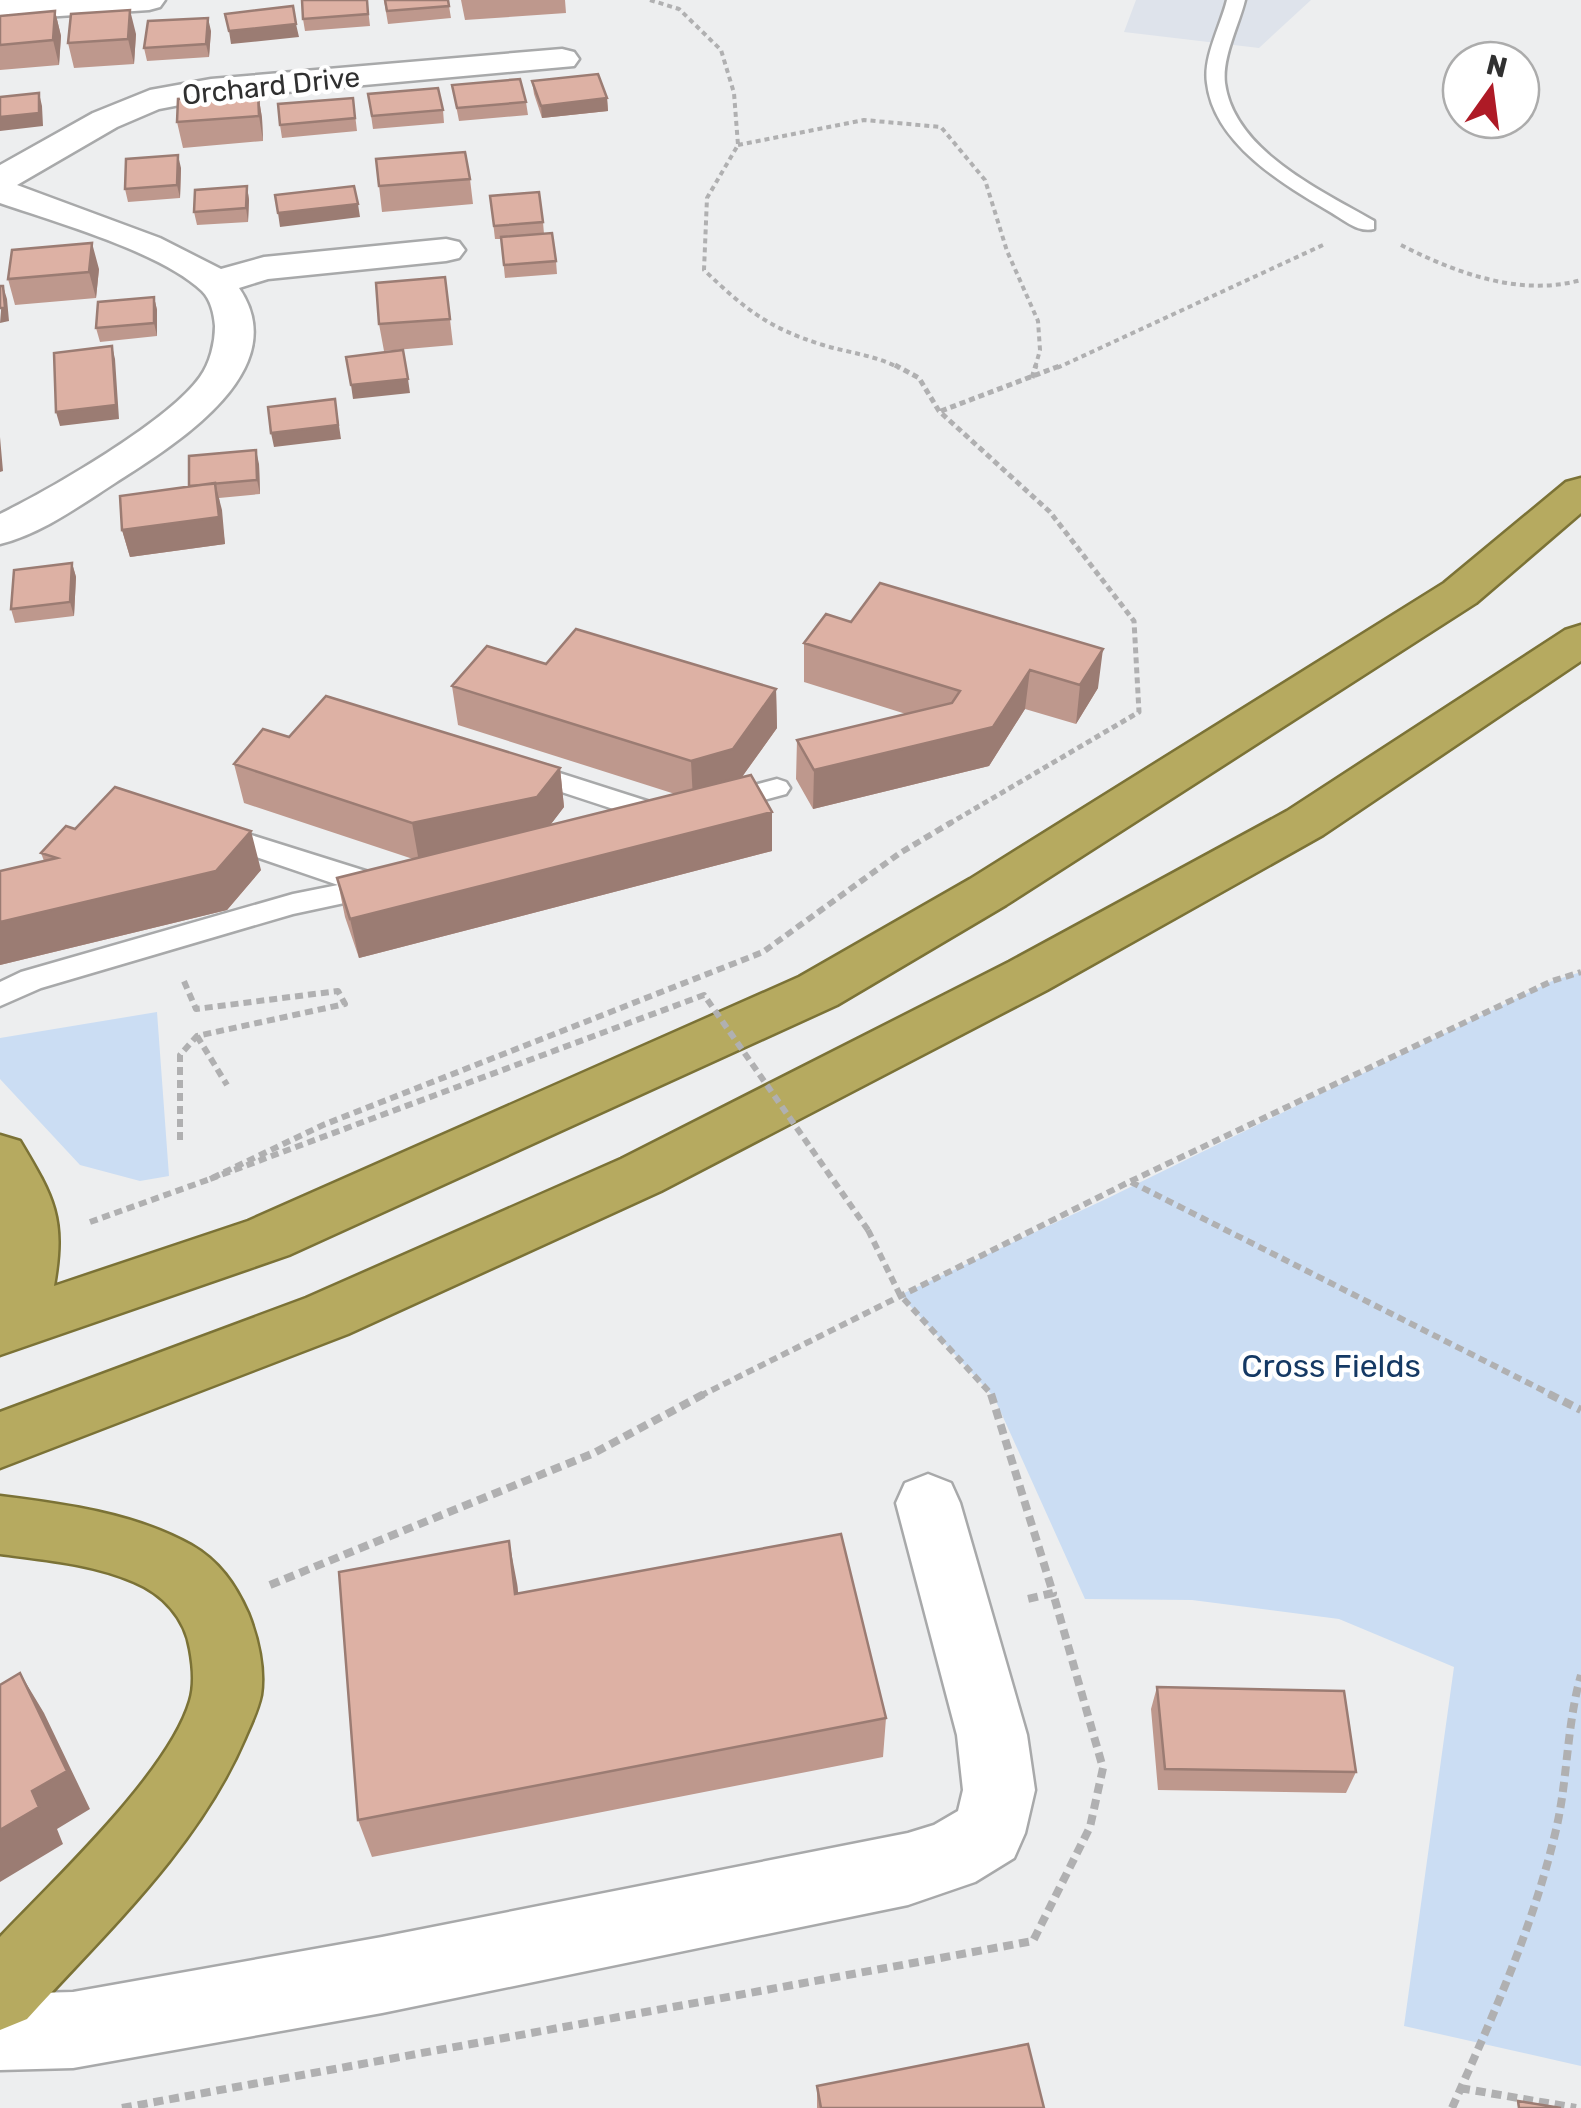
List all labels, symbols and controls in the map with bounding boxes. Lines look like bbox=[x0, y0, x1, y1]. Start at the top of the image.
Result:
north arrow bbox=[1441, 40, 1541, 140]
text: N bbox=[1483, 48, 1511, 85]
street label: Orchard Drive bbox=[180, 60, 362, 112]
park label: Cross Fields bbox=[1241, 1347, 1421, 1385]

